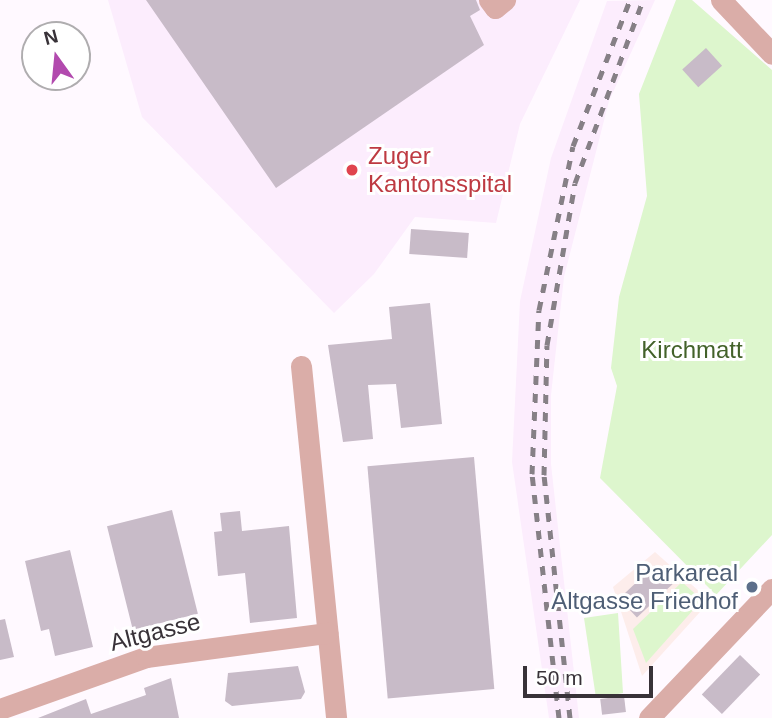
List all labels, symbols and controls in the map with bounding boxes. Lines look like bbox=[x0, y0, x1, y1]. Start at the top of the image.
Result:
north arrow bbox=[21, 21, 91, 91]
text: N bbox=[42, 25, 60, 49]
place label: Zuger Kantonsspital bbox=[368, 142, 512, 198]
marker: Zuger Kantonsspital bbox=[342, 160, 362, 180]
park label: Kirchmatt bbox=[641, 336, 743, 364]
place label: Parkareal Altgasse Friedhof bbox=[551, 559, 738, 615]
marker: Parkareal Altgasse Friedhof bbox=[744, 579, 760, 595]
street label: Altgasse bbox=[107, 607, 203, 657]
scale bar bbox=[527, 652, 656, 696]
text: 50 m bbox=[536, 666, 583, 689]

